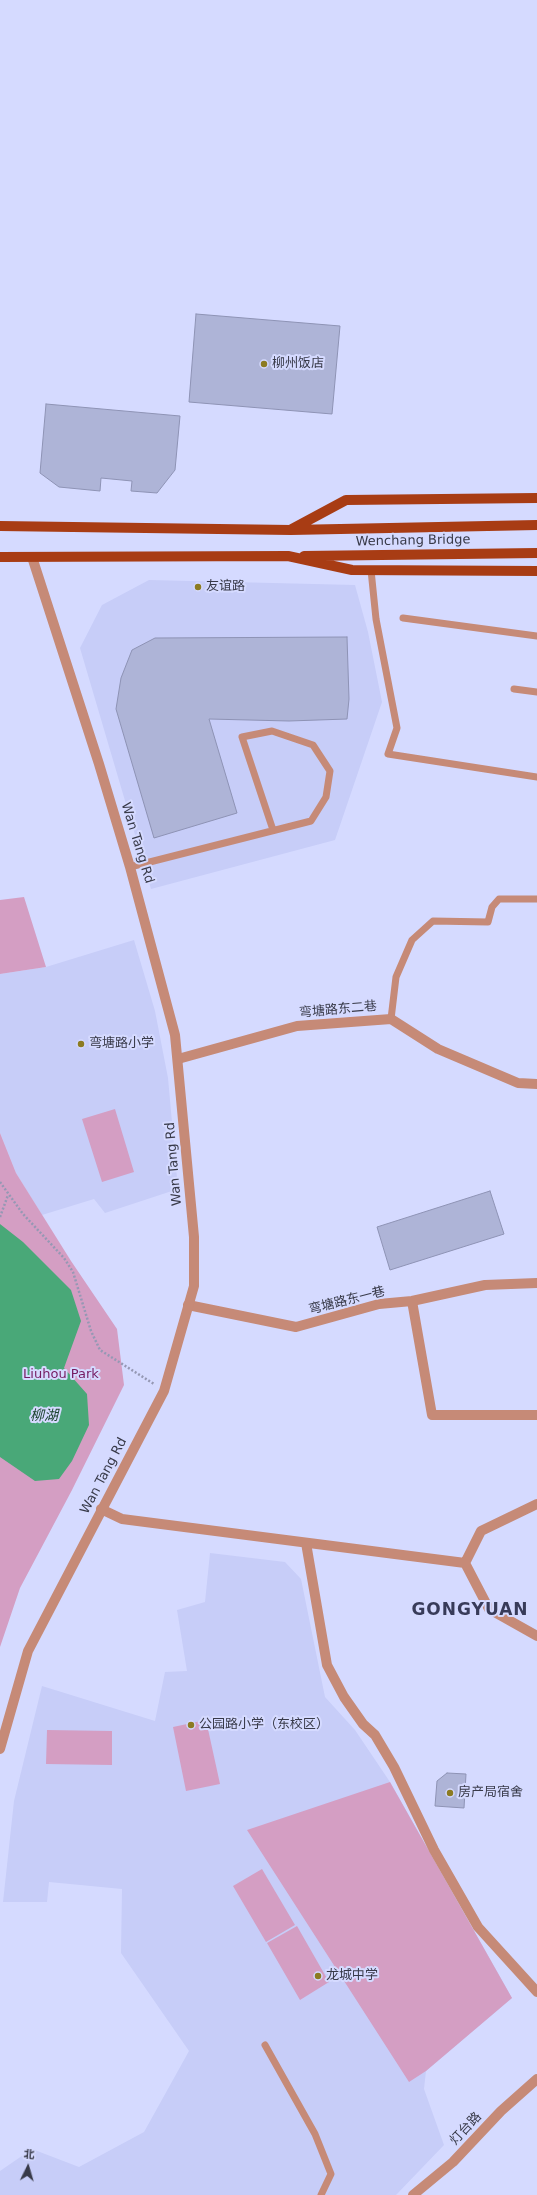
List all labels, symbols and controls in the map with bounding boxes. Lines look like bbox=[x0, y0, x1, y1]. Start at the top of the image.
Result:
place label: 柳州饭店 bbox=[272, 356, 324, 372]
marker: 柳州饭店 bbox=[259, 359, 269, 369]
street label: Wenchang Bridge bbox=[356, 532, 470, 550]
place label: 友谊路 bbox=[206, 579, 245, 595]
marker: 友谊路 bbox=[193, 582, 203, 592]
street label: Wan Tang Rd bbox=[117, 801, 157, 885]
street label: 弯塘路东二巷 bbox=[298, 999, 378, 1021]
place label: 弯塘路小学 bbox=[89, 1036, 154, 1052]
marker: 弯塘路小学 bbox=[76, 1039, 86, 1049]
street label: Wan Tang Rd bbox=[163, 1121, 185, 1207]
street label: 弯塘路东一巷 bbox=[307, 1284, 387, 1318]
park label: Liuhou Park bbox=[23, 1367, 99, 1383]
water label: 柳湖 bbox=[30, 1408, 58, 1424]
street label: Wan Tang Rd bbox=[77, 1435, 131, 1517]
district label: GONGYUAN bbox=[411, 1601, 529, 1621]
place label: 公园路小学（东校区） bbox=[199, 1717, 329, 1733]
marker: 公园路小学（东校区） bbox=[186, 1720, 196, 1730]
place label: 房产局宿舍 bbox=[458, 1785, 523, 1801]
marker: 房产局宿舍 bbox=[445, 1788, 455, 1798]
place label: 龙城中学 bbox=[326, 1968, 378, 1984]
marker: 龙城中学 bbox=[313, 1971, 323, 1981]
street label: 灯台路 bbox=[447, 2109, 485, 2149]
north arrow bbox=[8, 2147, 48, 2187]
text: 北 bbox=[23, 2148, 35, 2162]

